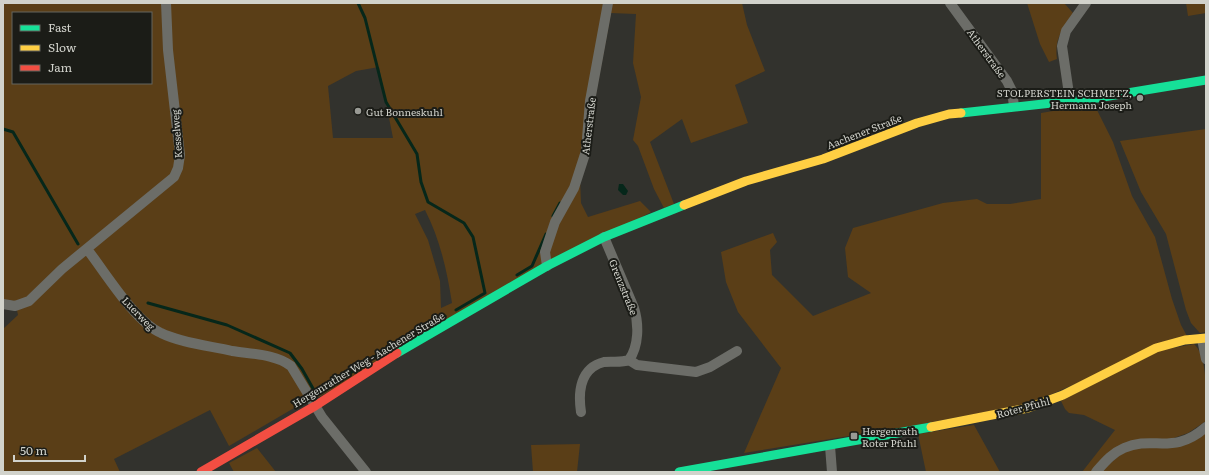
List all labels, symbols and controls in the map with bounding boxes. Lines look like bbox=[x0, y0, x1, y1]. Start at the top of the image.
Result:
legend bbox=[12, 12, 152, 84]
text: Fast bbox=[48, 18, 72, 36]
street label: Atherstraße bbox=[964, 25, 1010, 81]
text: Slow bbox=[48, 38, 77, 56]
text: Jam bbox=[48, 58, 73, 76]
place label: STOLPERSTEIN SCHMETZ, Hermann Joseph bbox=[997, 85, 1132, 112]
marker: STOLPERSTEIN SCHMETZ, Hermann Joseph bbox=[1135, 93, 1145, 103]
street label: Atherstraße bbox=[577, 96, 599, 156]
place label: Gut Bonneskuhl bbox=[366, 104, 444, 119]
marker: Gut Bonneskuhl bbox=[353, 106, 363, 116]
street label: Kesselweg bbox=[167, 109, 185, 159]
street label: Aachener Straße bbox=[824, 110, 904, 152]
street label: Grenzstraße bbox=[606, 257, 642, 317]
street label: Luerweg bbox=[119, 293, 159, 333]
street label: Hergenrather Weg - Aachener Straße bbox=[289, 307, 447, 411]
street label: Roter Pfuhl bbox=[995, 393, 1052, 421]
place label: Hergenrath Roter Pfuhl bbox=[862, 423, 918, 450]
marker: Hergenrath Roter Pfuhl bbox=[849, 431, 859, 441]
scale bar bbox=[14, 437, 85, 463]
text: 50 m bbox=[20, 441, 47, 459]

